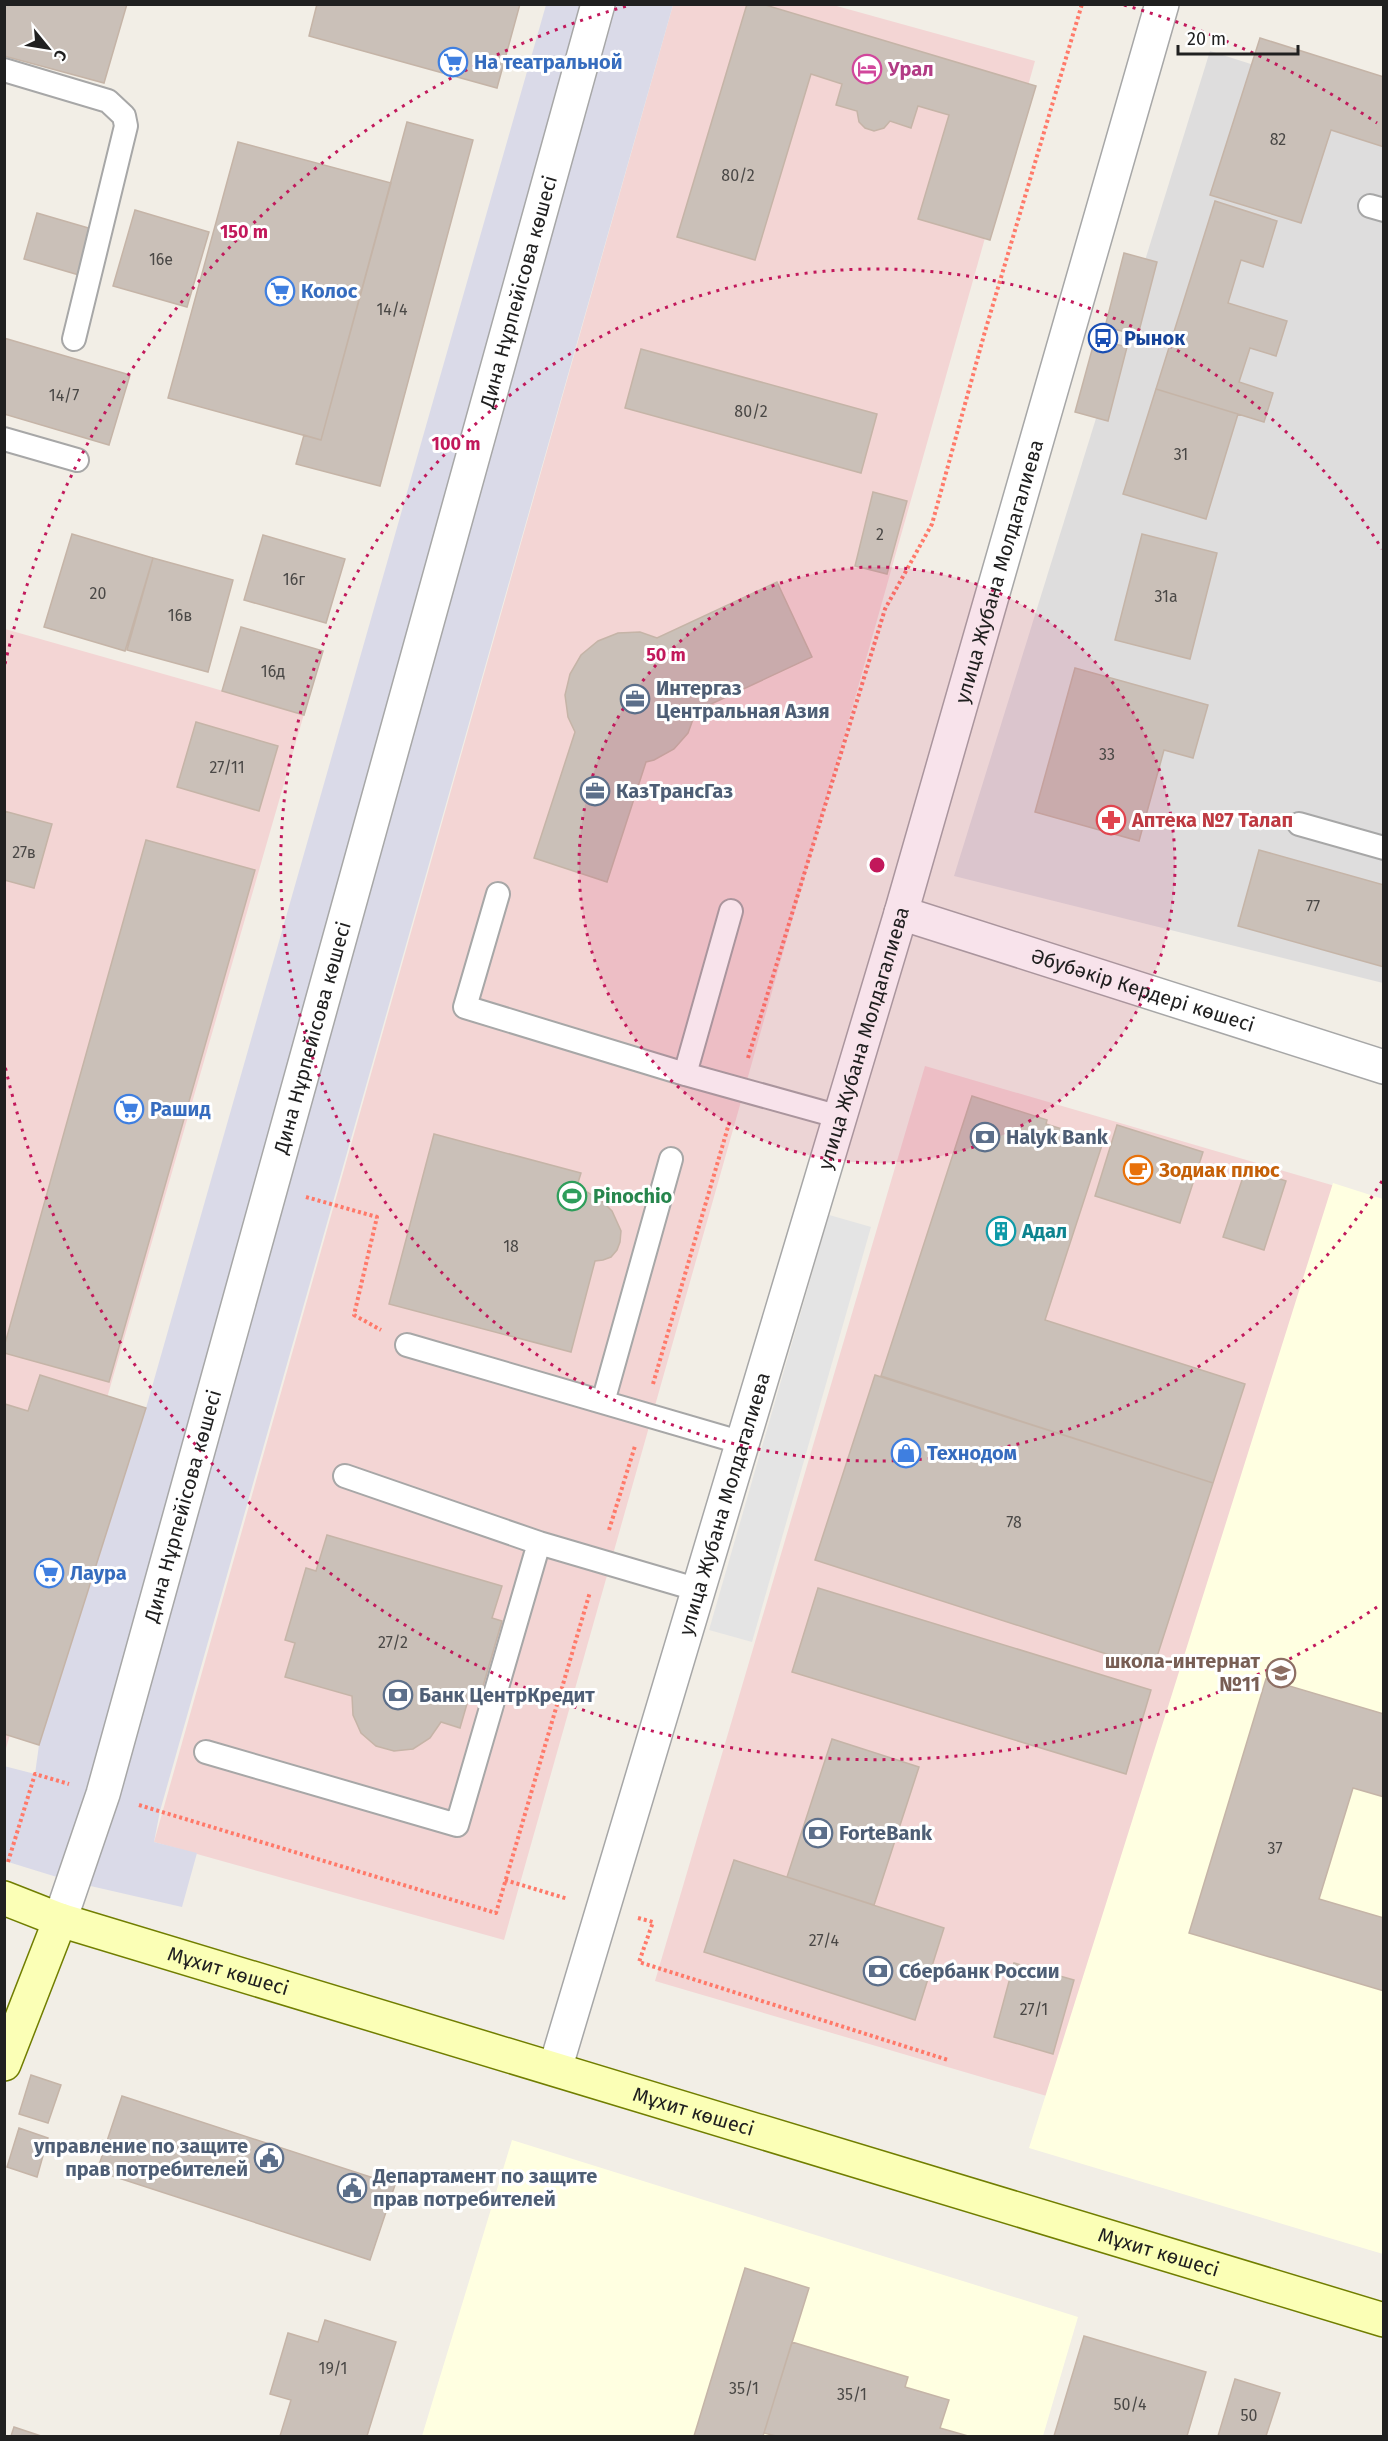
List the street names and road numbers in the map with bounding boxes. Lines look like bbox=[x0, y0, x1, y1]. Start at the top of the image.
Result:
street label: Дина Нұрпейісова көшесі bbox=[475, 173, 562, 411]
street label: улица Жубана Молдагалиева bbox=[950, 437, 1048, 706]
street label: улица Жубана Молдагалиева bbox=[813, 904, 914, 1173]
street label: Дина Нұрпейісова көшесі bbox=[268, 919, 356, 1157]
street label: Әбубәкір Кердері көшесі bbox=[1028, 943, 1258, 1037]
street label: улица Жубана Молдагалиева bbox=[674, 1369, 775, 1638]
street label: Дина Нұрпейісова көшесі bbox=[139, 1387, 226, 1626]
street label: Мұхит көшесі bbox=[165, 1941, 292, 2000]
street label: Мұхит көшесі bbox=[630, 2082, 757, 2141]
street label: Мұхит көшесі bbox=[1095, 2222, 1222, 2282]

